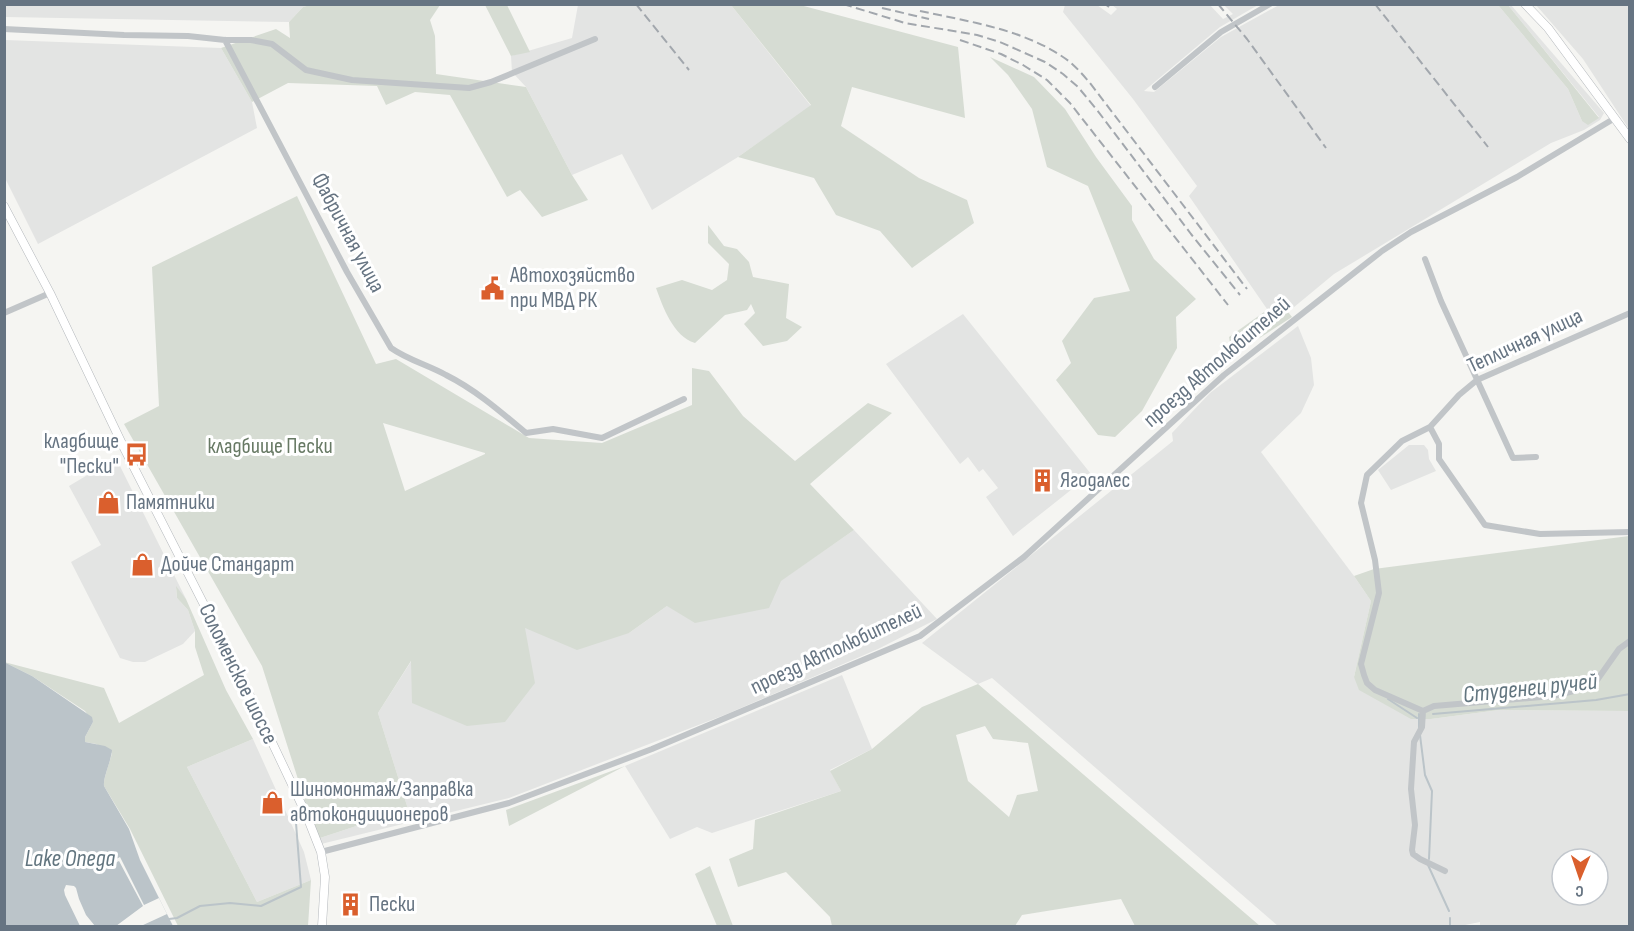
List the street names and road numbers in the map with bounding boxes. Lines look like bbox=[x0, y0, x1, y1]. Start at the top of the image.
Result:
street label: Фабричная улица bbox=[305, 169, 391, 297]
street label: проезд Автолюбителей bbox=[1138, 291, 1296, 433]
street label: Тепличная улица bbox=[1463, 303, 1587, 379]
street label: проезд Автолюбителей bbox=[746, 597, 926, 701]
street label: Соломенское шоссе bbox=[192, 599, 284, 749]

